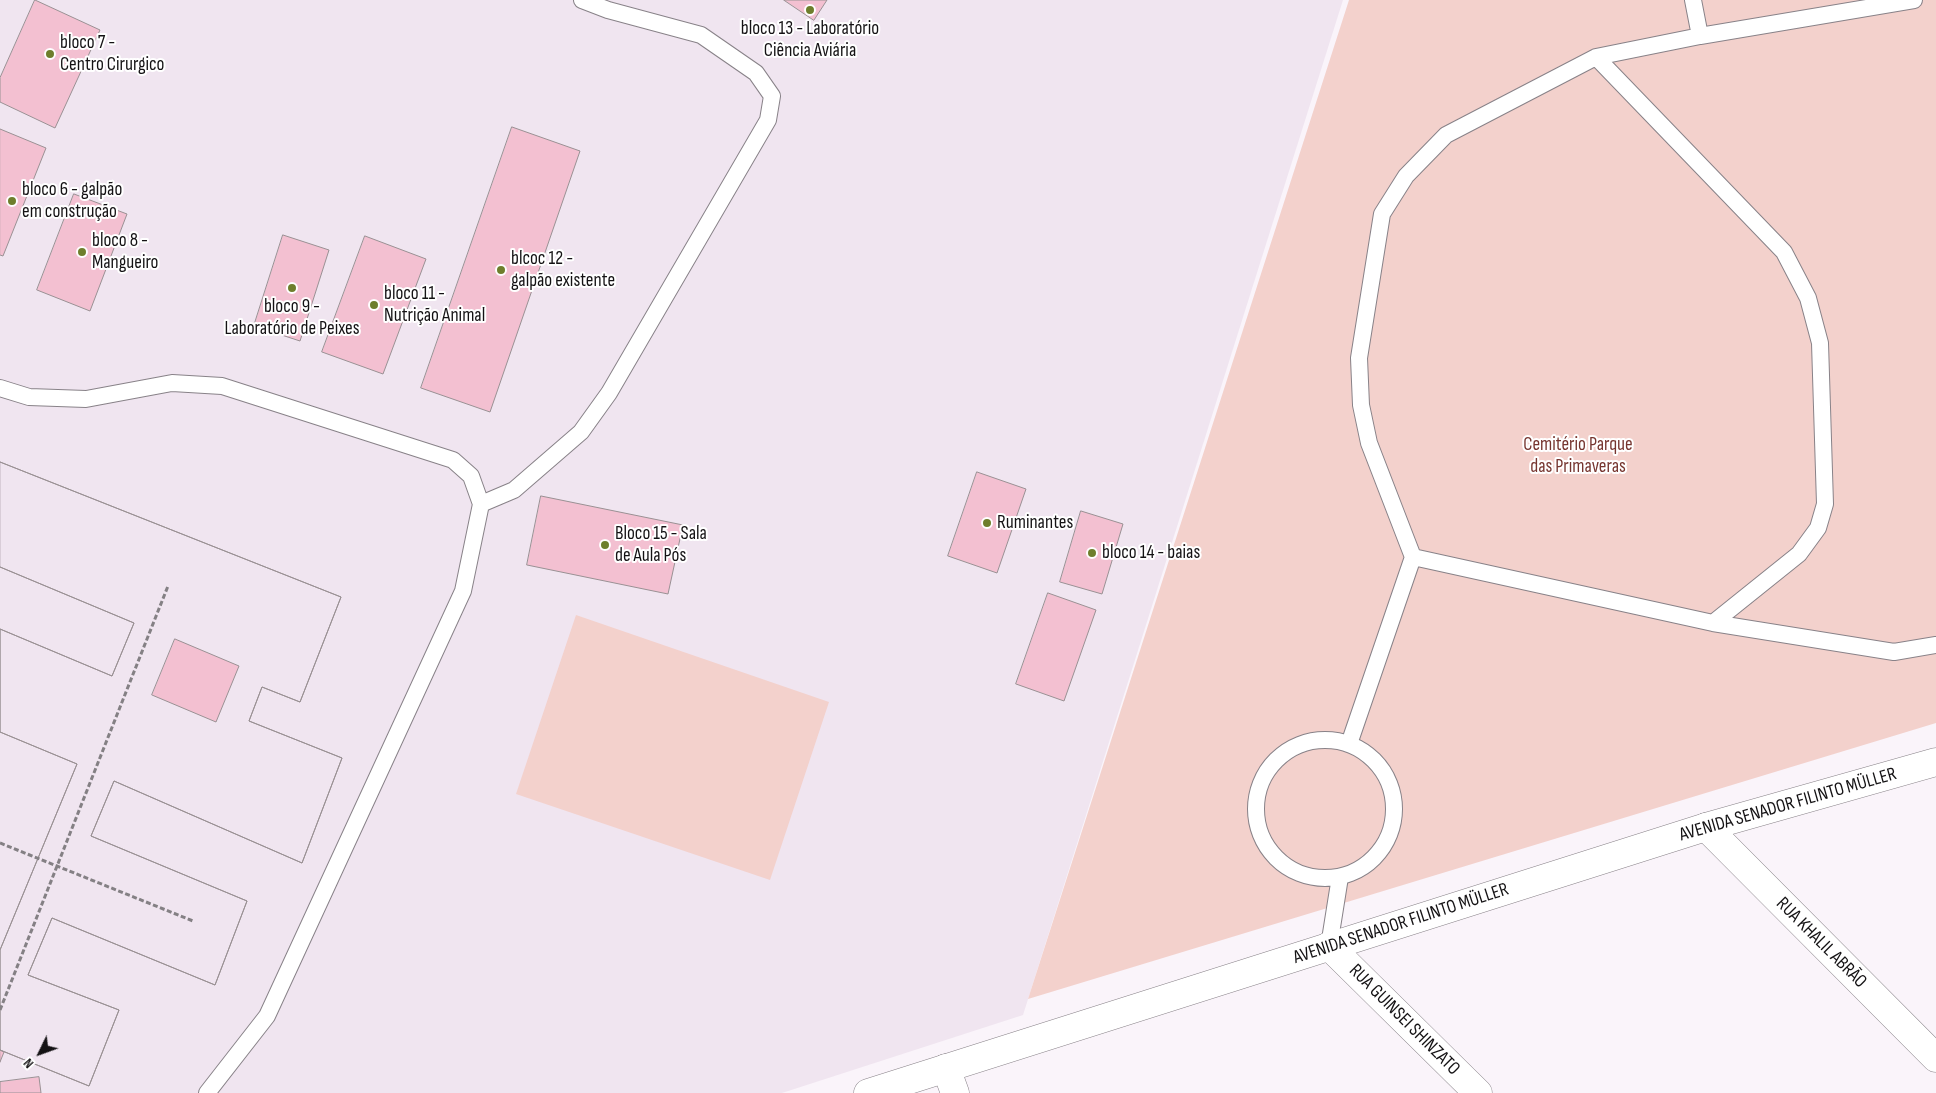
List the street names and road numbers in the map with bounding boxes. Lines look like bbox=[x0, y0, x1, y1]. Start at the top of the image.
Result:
street label: AVENIDA SENADOR FILINTO MÜLLER bbox=[1677, 763, 1899, 847]
street label: AVENIDA SENADOR FILINTO MÜLLER bbox=[1290, 878, 1512, 970]
street label: RUA KHALIL ABRÃO bbox=[1771, 893, 1871, 993]
street label: RUA GUINSEI SHINZATO bbox=[1344, 960, 1464, 1080]

